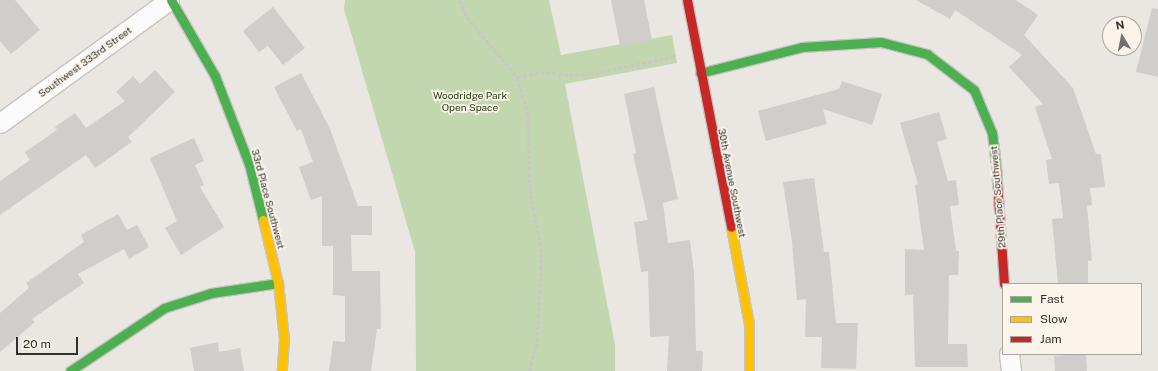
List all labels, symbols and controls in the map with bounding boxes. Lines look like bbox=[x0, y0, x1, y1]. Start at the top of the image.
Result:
north arrow bbox=[1102, 16, 1142, 56]
text: N bbox=[1115, 19, 1125, 32]
street label: Southwest 333rd Street bbox=[36, 24, 134, 100]
park label: Woodridge Park Open Space bbox=[433, 89, 507, 112]
street label: 30th Avenue Southwest bbox=[716, 127, 748, 239]
street label: 29th Place Southwest bbox=[988, 145, 1008, 249]
street label: 33rd Place Southwest bbox=[249, 148, 287, 250]
legend bbox=[1002, 283, 1142, 355]
text: Fast bbox=[1040, 292, 1064, 306]
text: Slow bbox=[1040, 312, 1067, 326]
scale bar bbox=[18, 329, 80, 355]
text: Jam bbox=[1040, 332, 1062, 346]
text: 20 m bbox=[23, 337, 51, 351]

